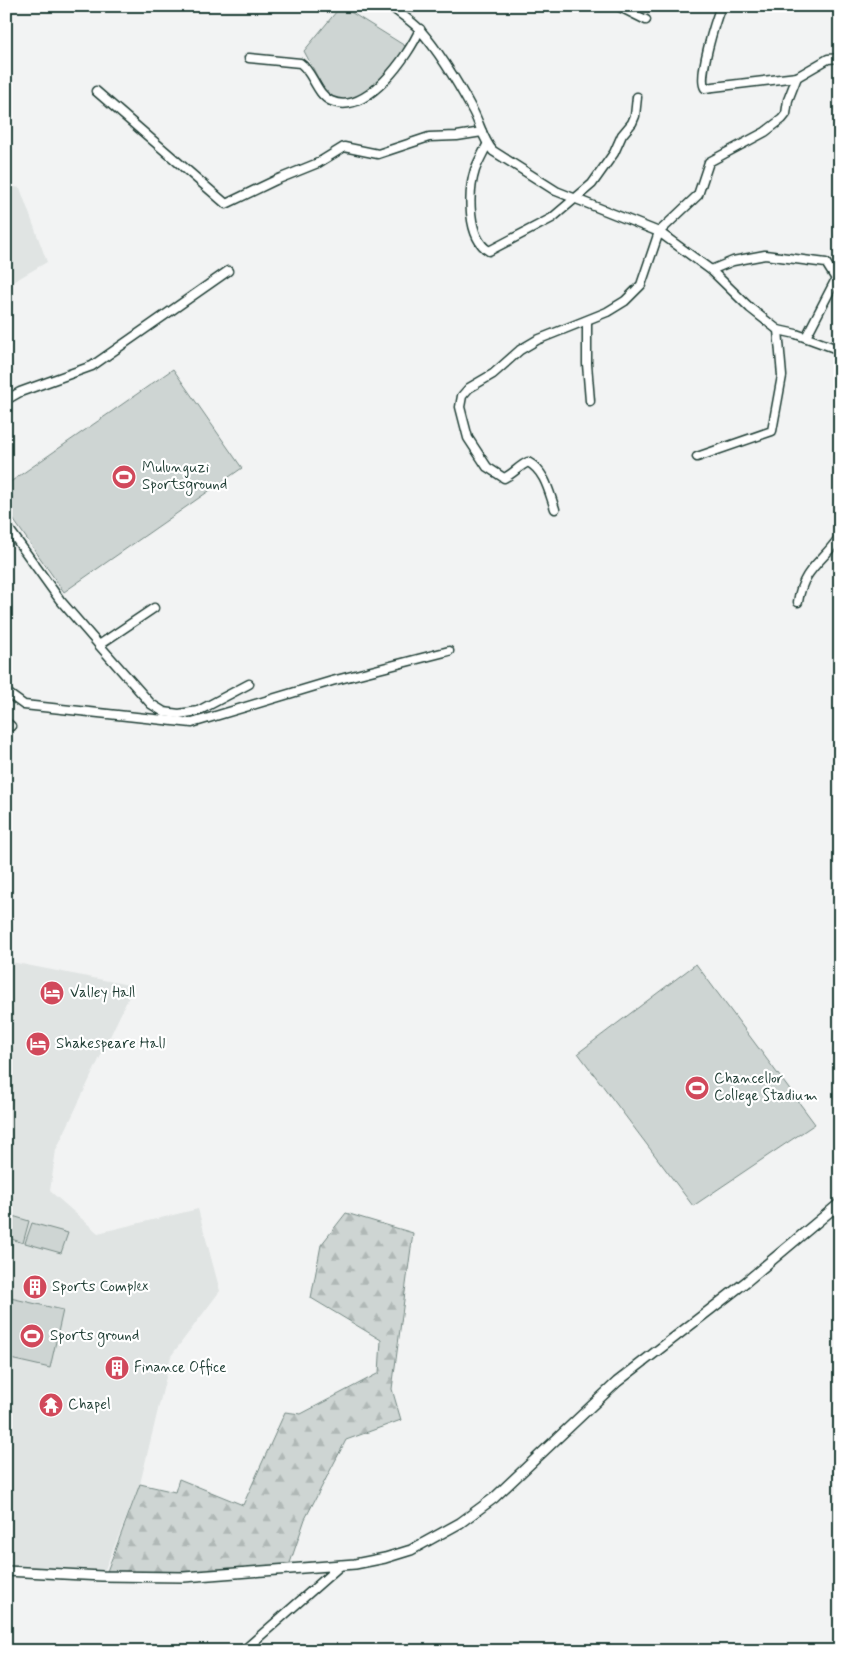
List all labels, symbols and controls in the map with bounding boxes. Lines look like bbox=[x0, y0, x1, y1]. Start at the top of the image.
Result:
place label: Mulunguzi Sportsground bbox=[142, 458, 227, 496]
sports icon: Mulunguzi Sportsground bbox=[111, 464, 137, 490]
hotel icon: Valley Hall bbox=[39, 980, 65, 1006]
place label: Valley Hall bbox=[70, 983, 136, 1003]
hotel icon: Shakespeare Hall bbox=[25, 1031, 51, 1057]
place label: Shakespeare Hall bbox=[56, 1034, 165, 1054]
place label: Chancellor College Stadium bbox=[714, 1069, 818, 1106]
sports icon: Chancellor College Stadium bbox=[684, 1075, 710, 1101]
building icon: Sports Complex bbox=[22, 1274, 48, 1300]
place label: Sports Complex bbox=[52, 1277, 148, 1297]
sports icon: Sports ground bbox=[19, 1323, 45, 1349]
place label: Sports ground bbox=[50, 1326, 139, 1347]
building icon: Finance Office bbox=[104, 1355, 130, 1381]
place label: Finance Office bbox=[134, 1358, 226, 1378]
temple icon: Chapel bbox=[38, 1392, 64, 1418]
place label: Chapel bbox=[68, 1395, 111, 1415]

